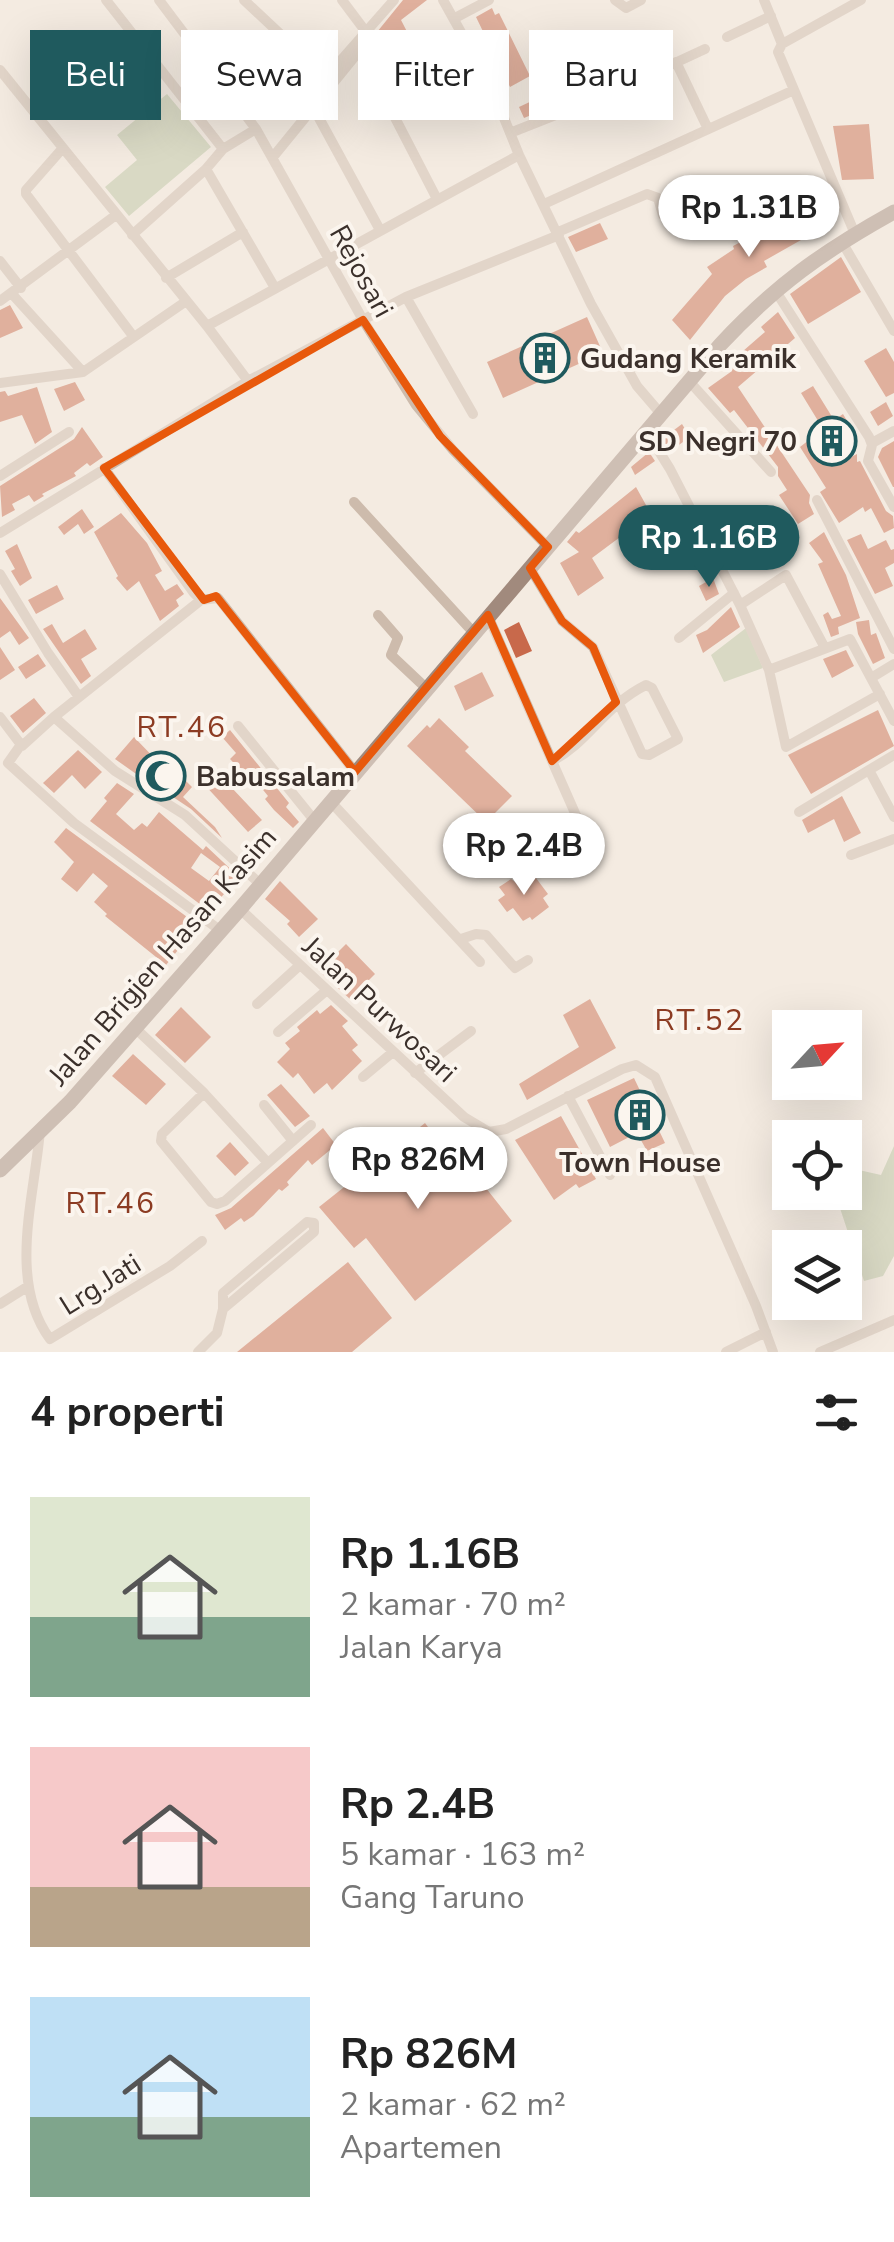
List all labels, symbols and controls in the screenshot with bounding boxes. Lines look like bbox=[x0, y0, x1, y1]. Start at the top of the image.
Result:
chip: Beli bbox=[30, 30, 161, 120]
chip: Sewa bbox=[181, 30, 338, 120]
chip: Filter bbox=[358, 30, 509, 120]
chip: Baru bbox=[529, 30, 673, 120]
pin: Rp 1.31B bbox=[646, 175, 852, 260]
text: Rp 1.31B bbox=[680, 186, 818, 229]
street label: Rejosari bbox=[320, 218, 402, 325]
building icon: Gudang Keramik bbox=[519, 332, 571, 384]
place label: Gudang Keramik bbox=[580, 340, 797, 378]
building icon: SD Negri 70 bbox=[806, 415, 858, 467]
place label: SD Negri 70 bbox=[638, 423, 797, 461]
pin: Rp 1.16B bbox=[606, 505, 812, 590]
text: Rp 1.16B bbox=[640, 516, 778, 559]
district label: RT.46 bbox=[136, 707, 228, 748]
mosque icon: Babussalam bbox=[135, 750, 187, 802]
place label: Babussalam bbox=[196, 758, 355, 796]
pin: Rp 2.4B bbox=[432, 813, 616, 898]
street label: Jalan Brigjen Hasan Kasim bbox=[39, 819, 285, 1095]
text: Rp 2.4B bbox=[465, 824, 583, 867]
street label: Jalan Purwosari bbox=[293, 928, 465, 1091]
district label: RT.52 bbox=[654, 1000, 746, 1041]
north arrow bbox=[772, 1010, 862, 1100]
map controls bbox=[772, 1010, 862, 1320]
building icon: Town House bbox=[614, 1089, 666, 1141]
button: locate bbox=[772, 1120, 862, 1210]
pin: Rp 826M bbox=[326, 1127, 510, 1212]
text: Rp 826M bbox=[350, 1138, 486, 1181]
place label: Town House bbox=[559, 1144, 721, 1182]
district label: RT.46 bbox=[65, 1183, 157, 1224]
button: layers bbox=[772, 1230, 862, 1320]
street label: Lrg.Jati bbox=[53, 1245, 148, 1325]
text: 4 properti bbox=[30, 1384, 225, 1441]
icon: filters bbox=[809, 1385, 864, 1440]
text: Rp 1.16B bbox=[340, 1526, 520, 1583]
icon: home bbox=[110, 1537, 230, 1657]
text: 2 kamar · 70 m² bbox=[340, 1583, 566, 1626]
text: Jalan Karya bbox=[340, 1626, 503, 1669]
text: Rp 2.4B bbox=[340, 1776, 495, 1833]
icon: home bbox=[110, 1787, 230, 1907]
text: 5 kamar · 163 m² bbox=[340, 1833, 585, 1876]
text: Gang Taruno bbox=[340, 1876, 525, 1919]
text: Rp 826M bbox=[340, 2026, 517, 2083]
icon: home bbox=[110, 2037, 230, 2157]
text: 2 kamar · 62 m² bbox=[340, 2083, 566, 2126]
text: Apartemen bbox=[340, 2126, 502, 2169]

